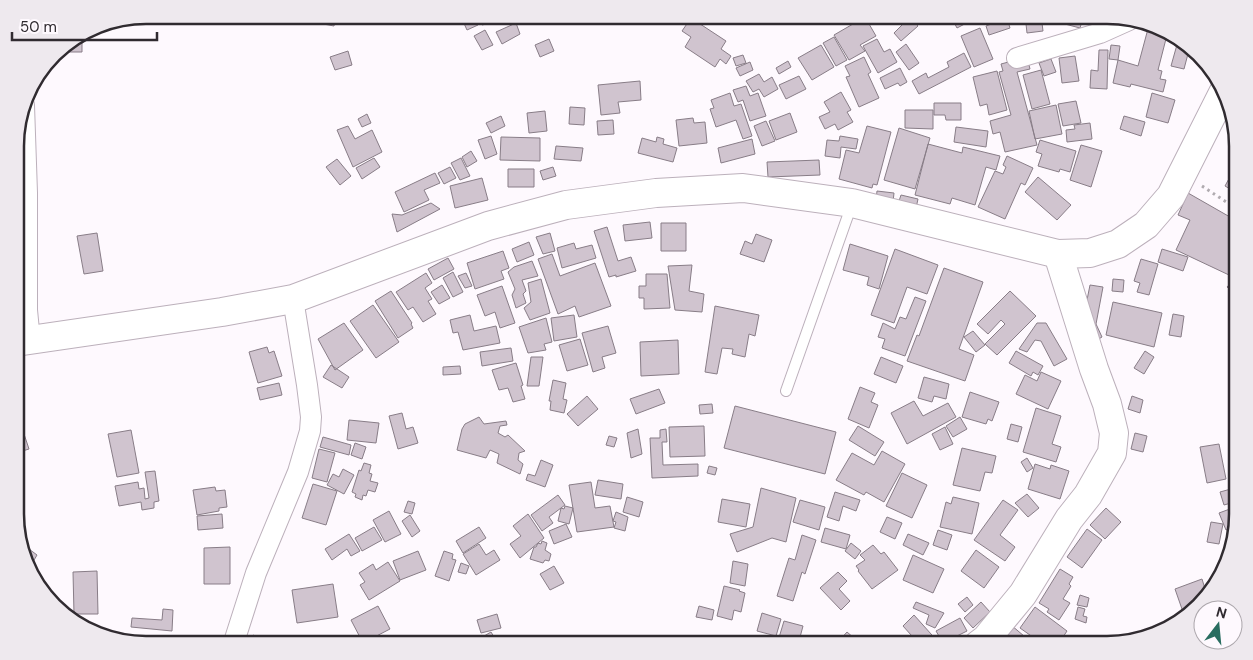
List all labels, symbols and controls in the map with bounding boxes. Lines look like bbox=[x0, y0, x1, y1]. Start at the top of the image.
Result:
scale bar bbox=[12, 10, 158, 42]
text: 50 m bbox=[20, 17, 57, 37]
north arrow bbox=[1193, 600, 1243, 650]
text: N bbox=[1214, 602, 1229, 623]

